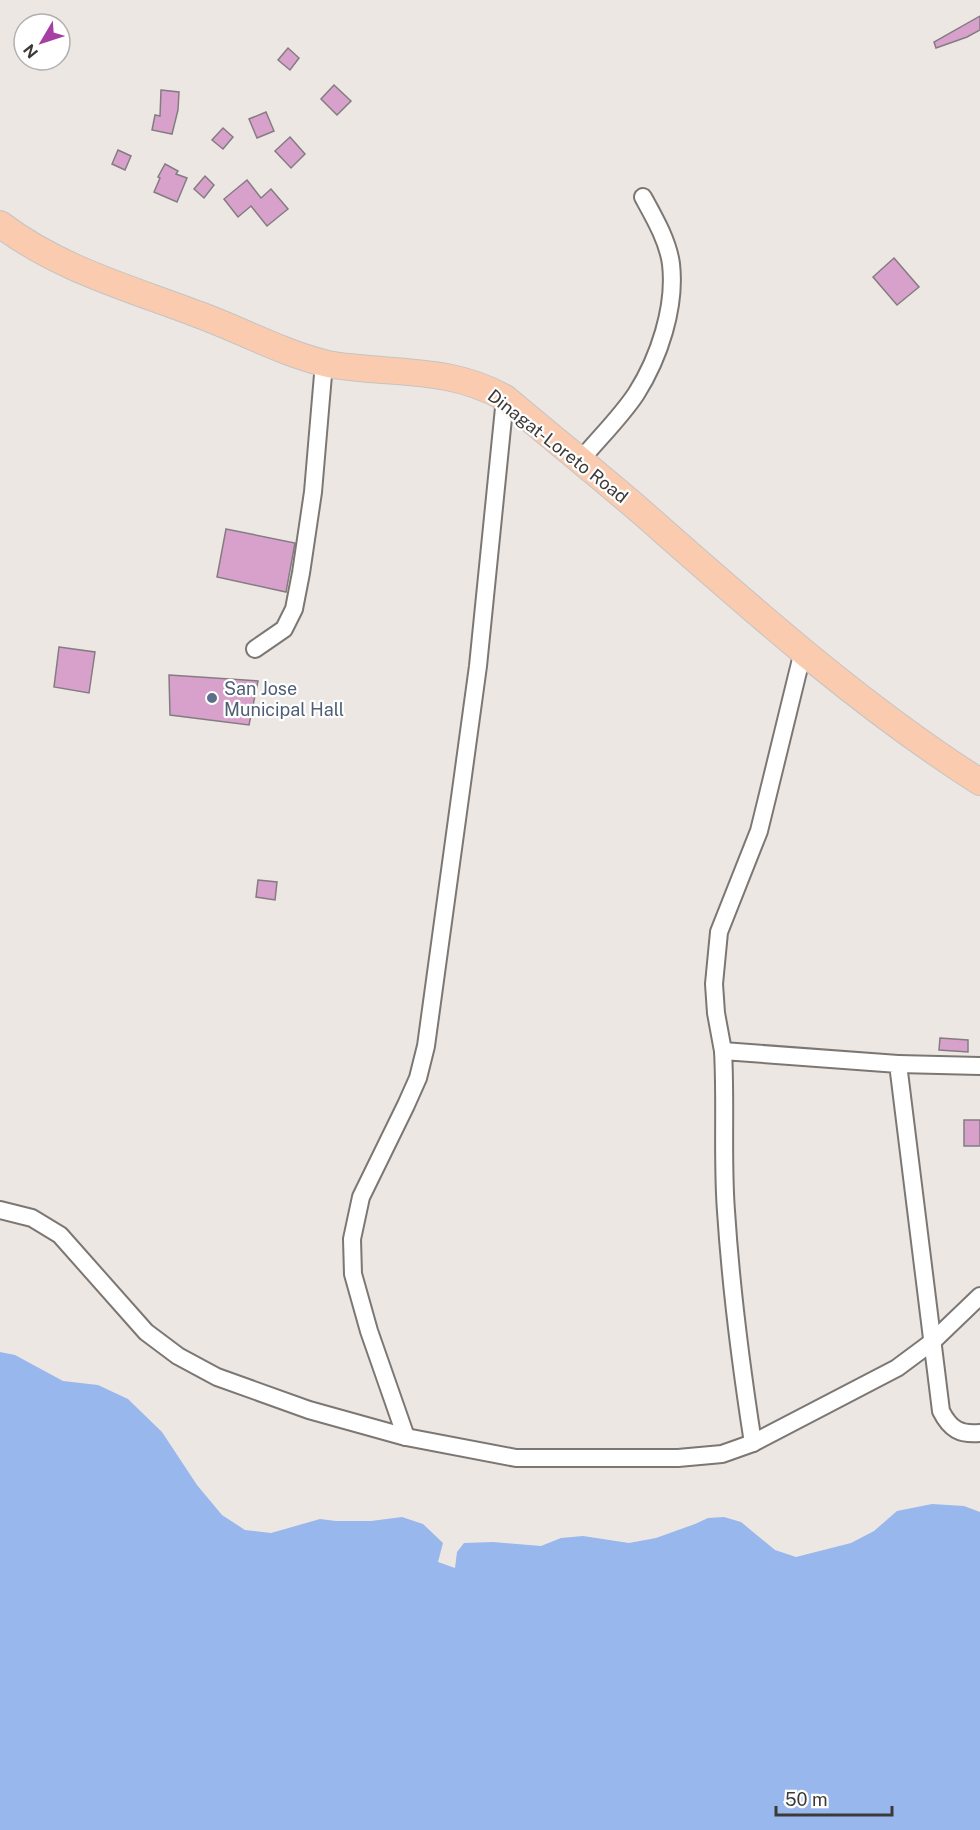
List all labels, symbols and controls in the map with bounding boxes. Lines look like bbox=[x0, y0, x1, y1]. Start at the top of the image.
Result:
north arrow bbox=[12, 12, 72, 72]
text: N bbox=[19, 40, 42, 62]
street label: Dinagat-Loreto Road bbox=[484, 385, 632, 507]
place label: San Jose Municipal Hall bbox=[224, 678, 344, 720]
marker: San Jose Municipal Hall bbox=[205, 691, 219, 705]
scale bar bbox=[776, 1779, 892, 1817]
text: 50 m bbox=[785, 1789, 828, 1810]

